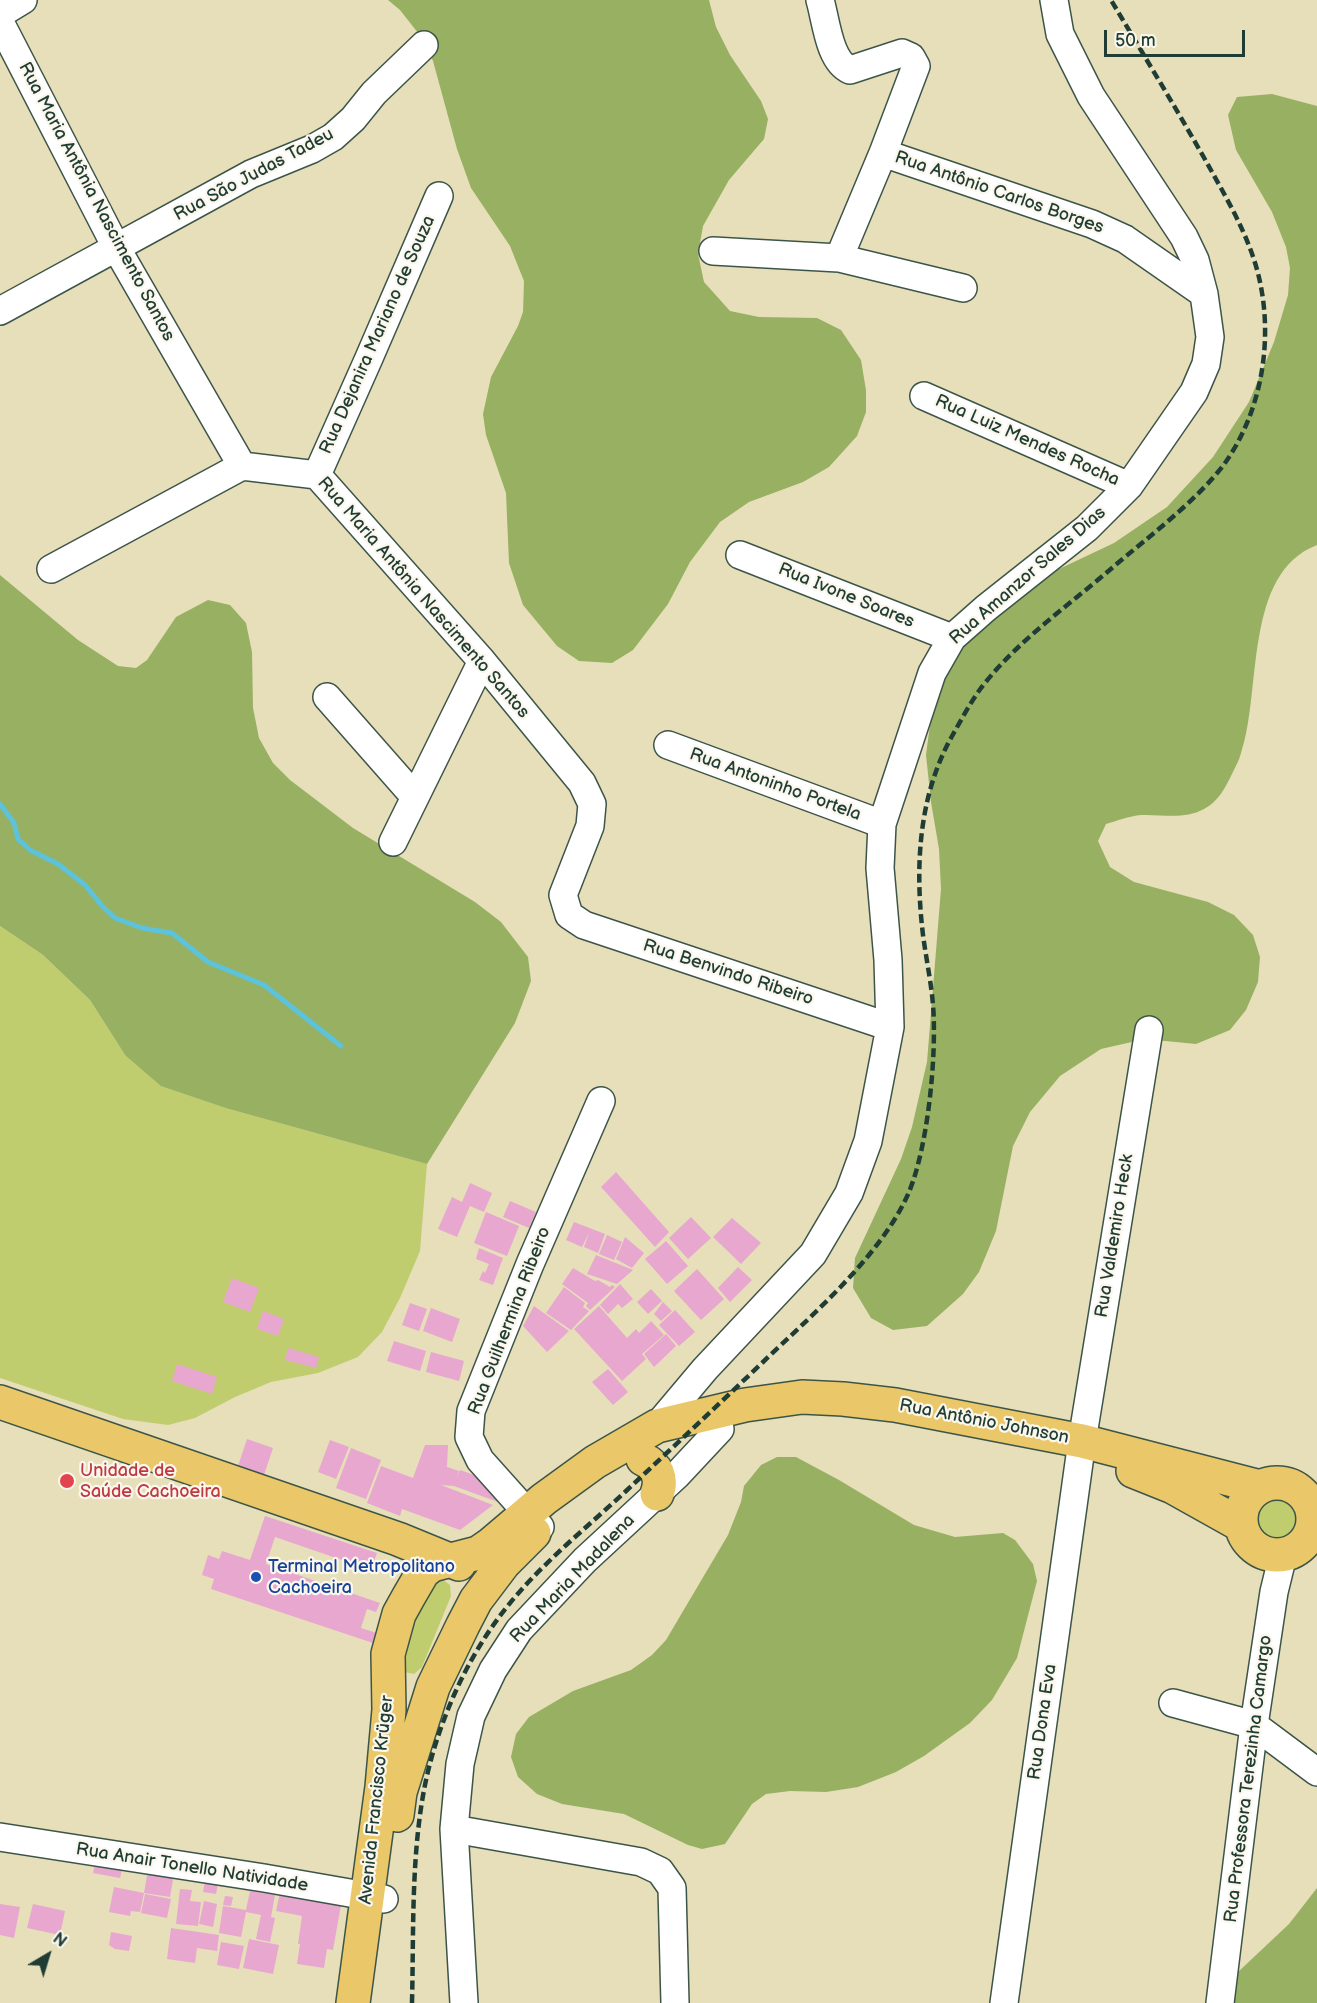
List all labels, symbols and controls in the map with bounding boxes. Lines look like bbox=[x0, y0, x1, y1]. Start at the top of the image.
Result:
scale bar bbox=[1107, 18, 1248, 56]
text: 50 m bbox=[1115, 30, 1156, 51]
street label: Rua Maria Antônia Nascimento Santos bbox=[13, 59, 179, 345]
street label: Rua São Judas Tadeu bbox=[170, 124, 338, 226]
street label: Rua Antônio Carlos Borges bbox=[892, 147, 1106, 239]
street label: Rua Dejanira Mariano de Souza bbox=[316, 212, 440, 458]
street label: Rua Luiz Mendes Rocha bbox=[931, 391, 1123, 491]
street label: Rua Maria Antônia Nascimento Santos bbox=[312, 473, 534, 723]
street label: Rua Amanzor Sales Dias bbox=[945, 502, 1111, 650]
street label: Rua Ivone Soares bbox=[775, 559, 917, 633]
street label: Rua Antoninho Portela bbox=[686, 744, 864, 826]
street label: Rua Benvindo Ribeiro bbox=[640, 935, 816, 1011]
street label: Rua Valdemiro Heck bbox=[1091, 1153, 1139, 1319]
street label: Rua Guilhermina Ribeiro bbox=[464, 1224, 556, 1418]
street label: Rua Antônio Johnson bbox=[897, 1395, 1071, 1449]
place label: Unidade de Saúde Cachoeira bbox=[80, 1460, 221, 1502]
marker: Unidade de Saúde Cachoeira bbox=[58, 1472, 76, 1490]
street label: Rua Maria Madalena bbox=[506, 1510, 640, 1648]
place label: Terminal Metropolitano Cachoeira bbox=[268, 1556, 455, 1598]
marker: Terminal Metropolitano Cachoeira bbox=[249, 1570, 263, 1584]
street label: Rua Professora Terezinha Camargo bbox=[1221, 1634, 1277, 1924]
street label: Rua Dona Eva bbox=[1024, 1663, 1062, 1781]
street label: Avenida Francisco Krüger bbox=[355, 1695, 399, 1905]
street label: Rua Anair Tonello Natividade bbox=[74, 1839, 310, 1897]
north arrow bbox=[18, 1925, 78, 1985]
text: N bbox=[49, 1929, 70, 1952]

